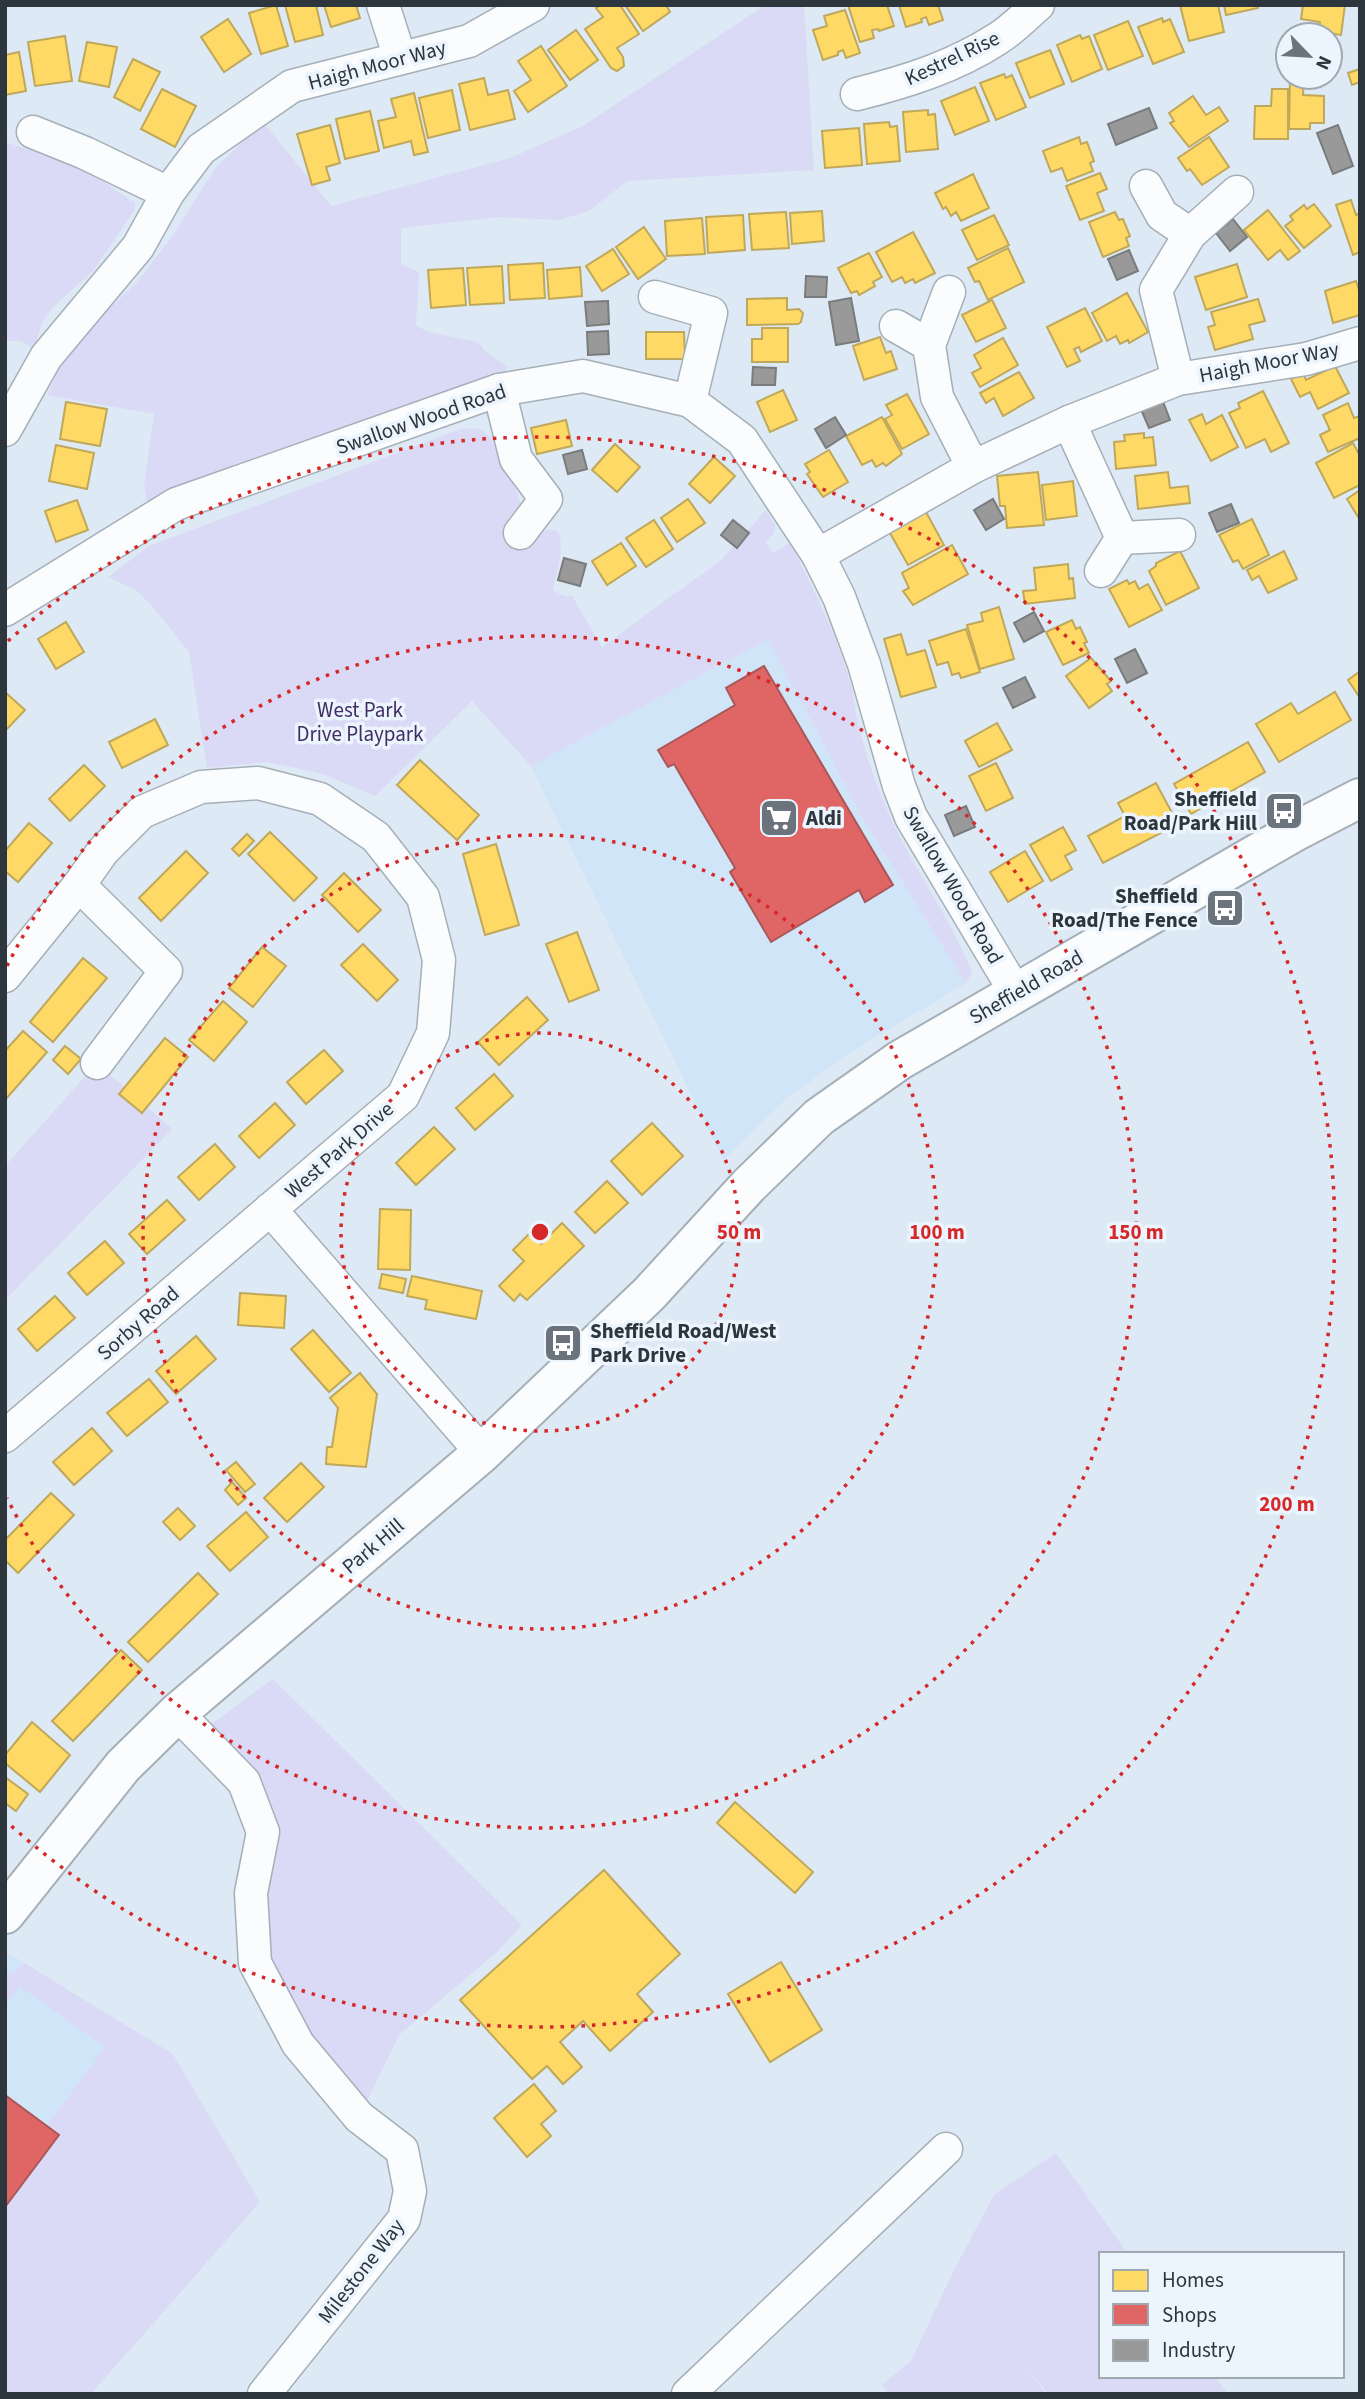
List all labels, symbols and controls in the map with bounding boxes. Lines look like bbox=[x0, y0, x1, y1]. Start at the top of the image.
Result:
north arrow bbox=[1274, 21, 1344, 91]
street label: Kestrel Rise bbox=[900, 23, 1004, 93]
street label: Haigh Moor Way bbox=[305, 32, 450, 98]
text: N bbox=[1308, 51, 1338, 74]
street label: Haigh Moor Way bbox=[1197, 334, 1342, 390]
street label: Swallow Wood Road bbox=[332, 376, 510, 462]
park label: West Park Drive Playpark bbox=[297, 695, 424, 749]
place label: Sheffield Road/Park Hill bbox=[1124, 784, 1257, 838]
bus stop icon: Sheffield Road/Park Hill bbox=[1263, 790, 1305, 832]
supermarket icon: Aldi bbox=[758, 797, 800, 839]
street label: Swallow Wood Road bbox=[895, 800, 1011, 970]
place label: Aldi bbox=[805, 803, 842, 833]
place label: Sheffield Road/The Fence bbox=[1051, 881, 1198, 935]
bus stop icon: Sheffield Road/The Fence bbox=[1204, 887, 1246, 929]
street label: Sheffield Road bbox=[964, 942, 1088, 1032]
street label: West Park Drive bbox=[278, 1094, 400, 1206]
text: 50 m bbox=[717, 1217, 761, 1247]
text: 100 m bbox=[909, 1217, 965, 1247]
text: 150 m bbox=[1108, 1217, 1164, 1247]
centre of rings bbox=[528, 1220, 552, 1244]
street label: Sorby Road bbox=[90, 1279, 186, 1367]
place label: Sheffield Road/West Park Drive bbox=[590, 1316, 776, 1370]
bus stop icon: Sheffield Road/West Park Drive bbox=[542, 1322, 584, 1364]
text: 200 m bbox=[1259, 1489, 1315, 1519]
street label: Park Hill bbox=[335, 1511, 411, 1581]
street label: Milestone Way bbox=[311, 2212, 412, 2330]
legend bbox=[1099, 2252, 1344, 2378]
text: Homes bbox=[1162, 2265, 1224, 2295]
text: Shops bbox=[1162, 2300, 1217, 2330]
text: Industry bbox=[1162, 2335, 1235, 2365]

